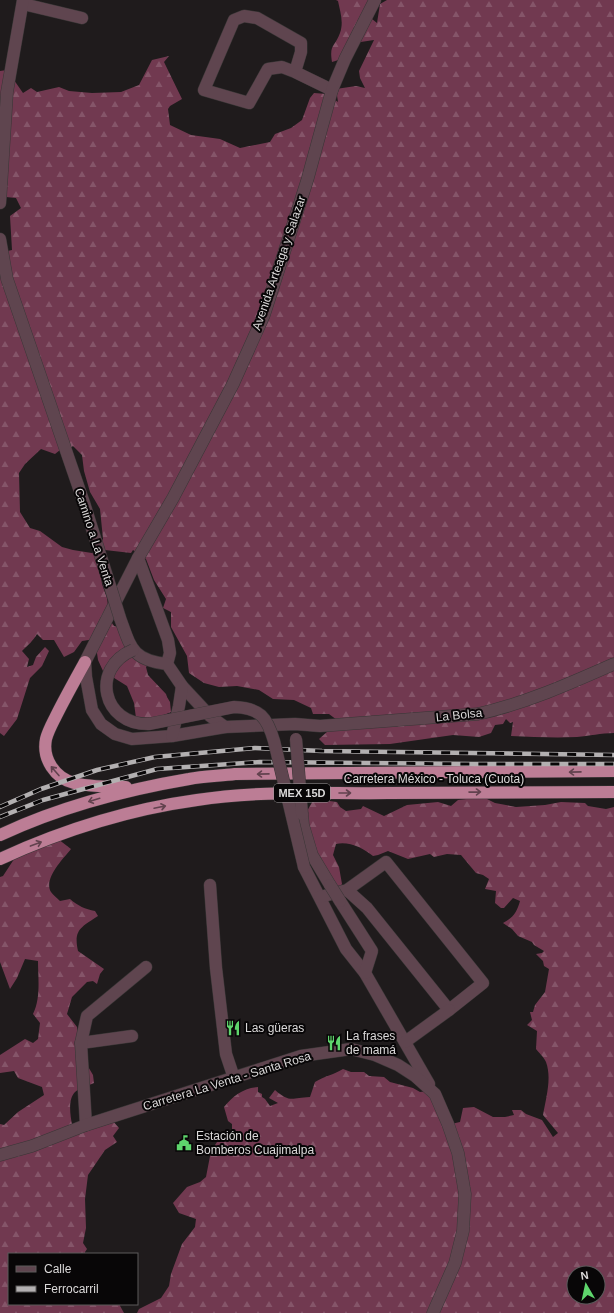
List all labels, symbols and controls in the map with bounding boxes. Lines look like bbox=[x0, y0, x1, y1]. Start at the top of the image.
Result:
street label: Avenida Arteaga y Salazar bbox=[249, 194, 309, 332]
street label: Camino a La Venta bbox=[72, 486, 117, 588]
street label: La Bolsa bbox=[435, 706, 483, 724]
one-way arrow bbox=[51, 765, 60, 776]
one-way arrow bbox=[569, 768, 582, 775]
one-way arrow bbox=[257, 770, 270, 778]
street label: Carretera México - Toluca (Cuota) bbox=[344, 772, 524, 786]
road number: MEX 15D bbox=[274, 784, 330, 802]
one-way arrow bbox=[468, 788, 481, 796]
one-way arrow bbox=[338, 789, 351, 797]
one-way arrow bbox=[87, 797, 100, 804]
one-way arrow bbox=[154, 803, 167, 811]
one-way arrow bbox=[29, 839, 41, 847]
restaurant icon: Las güeras bbox=[224, 1019, 242, 1037]
place label: Las güeras bbox=[245, 1021, 304, 1035]
place label: La frases de mamá bbox=[346, 1029, 396, 1057]
restaurant icon: La frases de mamá bbox=[325, 1034, 343, 1052]
street label: Carretera La Venta - Santa Rosa bbox=[141, 1049, 313, 1113]
place label: Estación de Bomberos Cuajimalpa bbox=[196, 1129, 314, 1157]
public building icon: Estación de Bomberos Cuajimalpa bbox=[175, 1134, 193, 1152]
legend bbox=[8, 1253, 138, 1305]
text: Calle bbox=[44, 1262, 72, 1276]
north arrow bbox=[566, 1265, 606, 1305]
text: N bbox=[580, 1269, 589, 1282]
text: Ferrocarril bbox=[44, 1282, 99, 1296]

